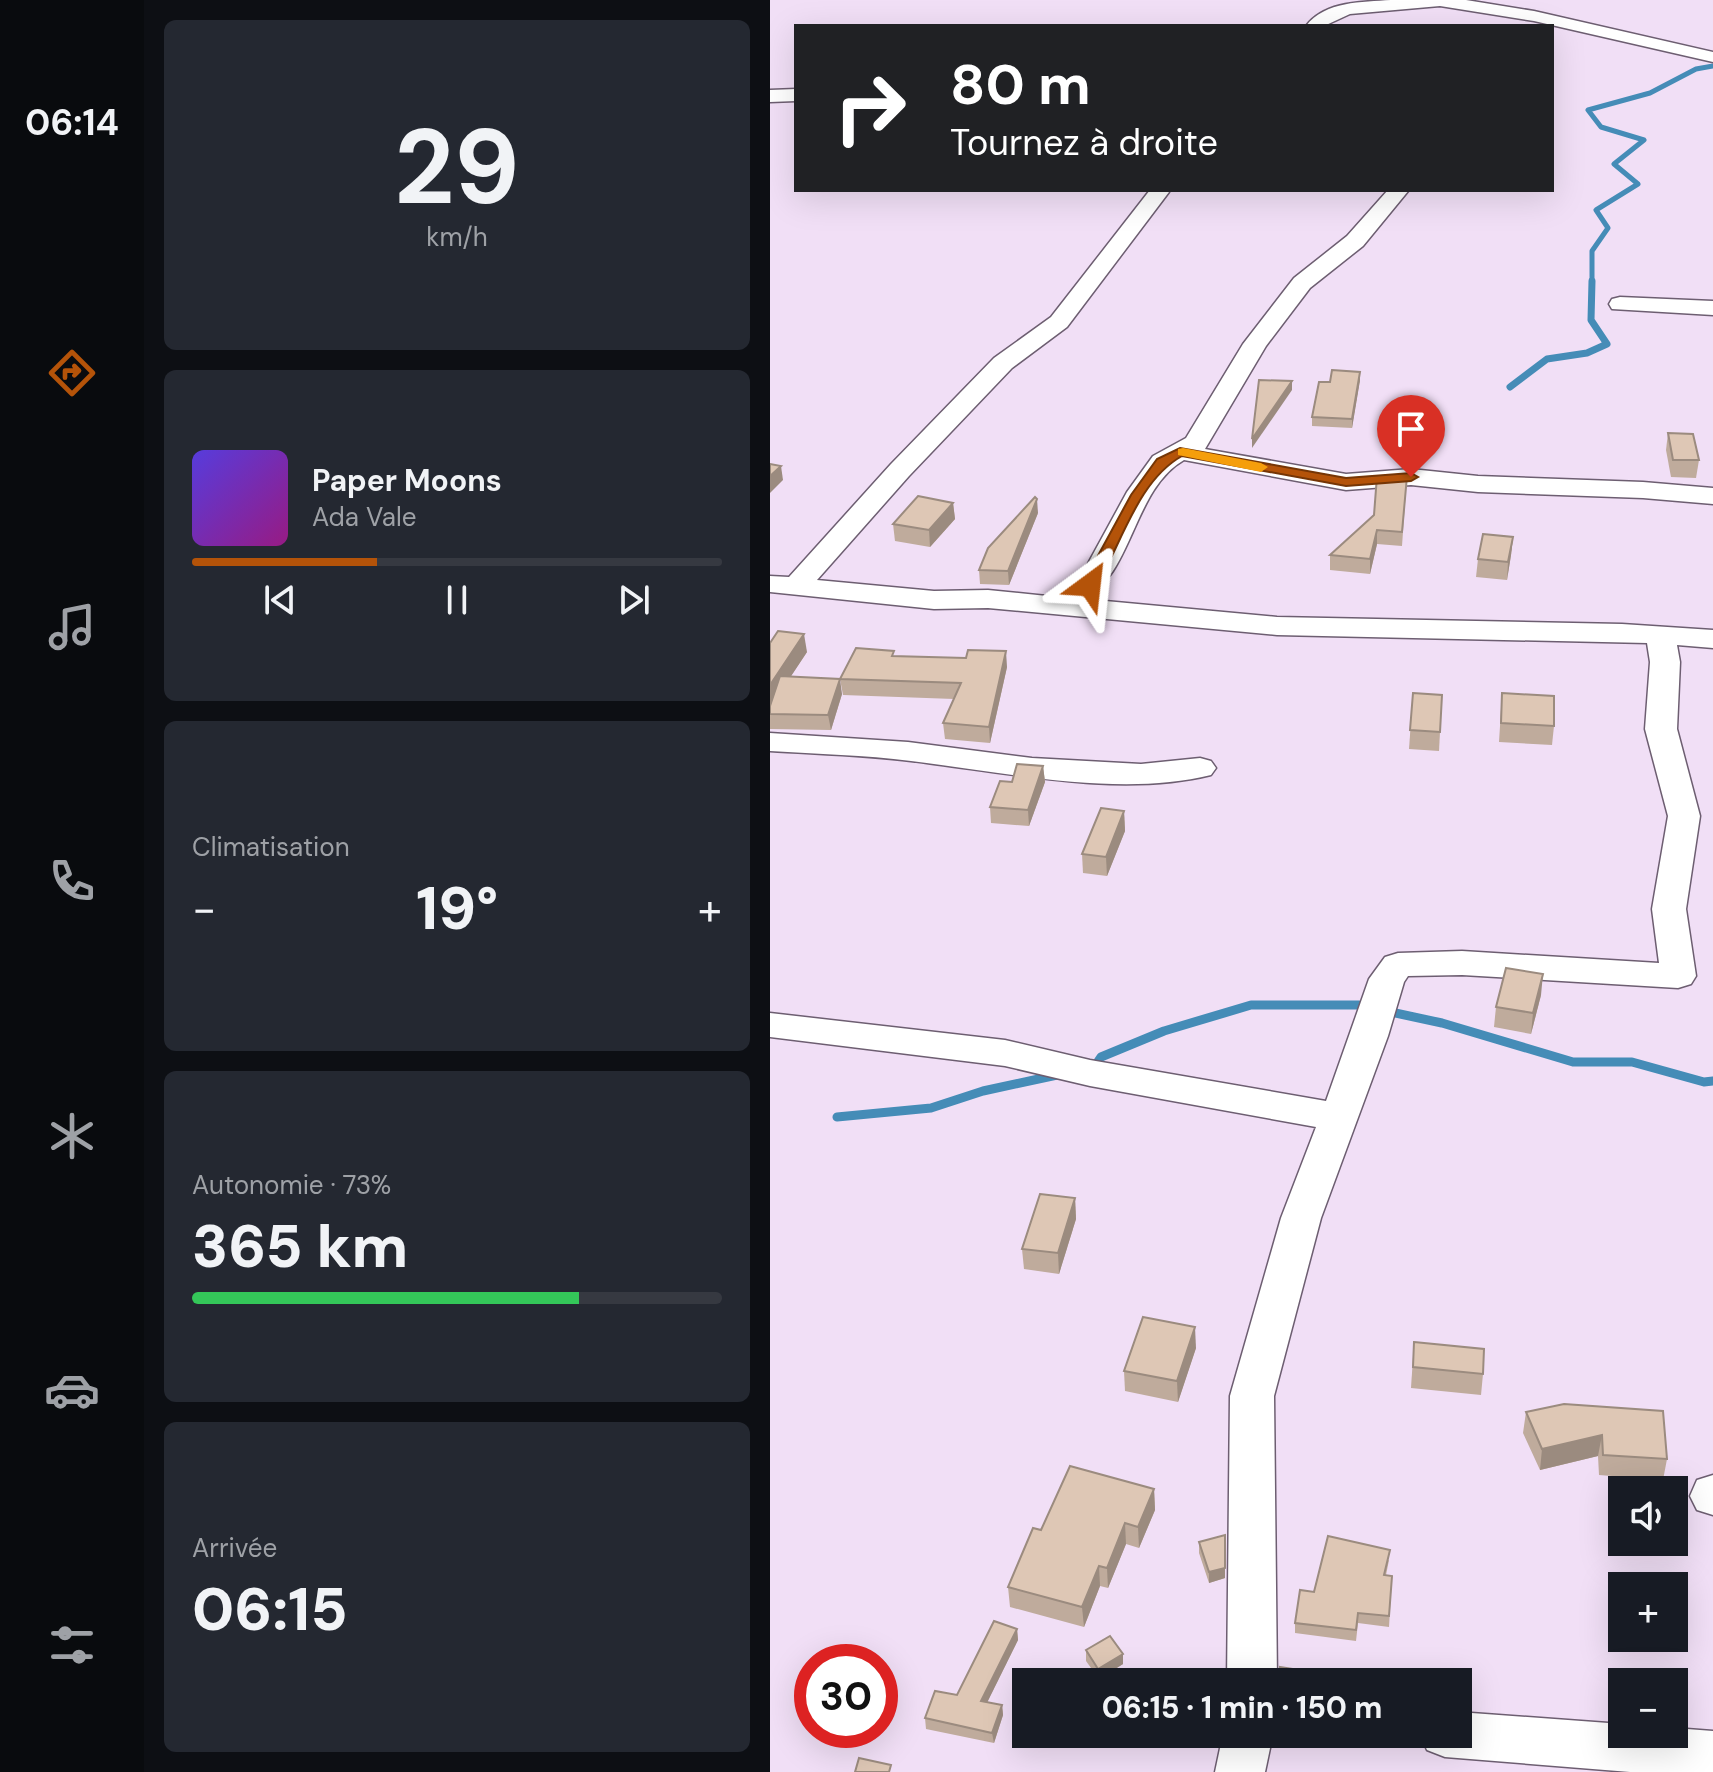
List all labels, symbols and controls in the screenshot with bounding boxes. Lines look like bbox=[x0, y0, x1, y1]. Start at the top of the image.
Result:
text: 80 m bbox=[950, 48, 1091, 121]
icon: right bbox=[818, 56, 922, 160]
text: 06:14 bbox=[25, 99, 119, 146]
text: 29 bbox=[394, 100, 520, 235]
text: Tournez à droite bbox=[950, 119, 1218, 166]
text: km/h bbox=[426, 220, 488, 254]
icon: directions bbox=[44, 345, 100, 401]
pin bbox=[1377, 395, 1445, 477]
icon: arrive bbox=[1389, 407, 1433, 451]
text: Paper Moons bbox=[312, 461, 502, 500]
text: Ada Vale bbox=[312, 500, 417, 534]
position arrow bbox=[1048, 543, 1132, 627]
icon: previous bbox=[258, 578, 302, 622]
icon: pause bbox=[435, 578, 479, 622]
icon: next bbox=[612, 578, 656, 622]
icon: music bbox=[44, 599, 100, 655]
text: Climatisation bbox=[192, 830, 350, 864]
icon: phone bbox=[44, 853, 100, 909]
text: 19° bbox=[416, 869, 498, 948]
text: − bbox=[192, 880, 216, 938]
text: + bbox=[698, 880, 722, 938]
icon: climate bbox=[44, 1108, 100, 1164]
text: Autonomie · 73% bbox=[192, 1168, 391, 1202]
text: 365 km bbox=[192, 1207, 408, 1286]
icon: car bbox=[44, 1362, 100, 1418]
map controls bbox=[1608, 1476, 1688, 1748]
button: sound bbox=[1608, 1476, 1688, 1556]
text: Arrivée bbox=[192, 1531, 277, 1565]
text: 06:15 bbox=[192, 1570, 348, 1649]
button: + bbox=[1608, 1572, 1688, 1652]
icon: filters bbox=[44, 1617, 100, 1673]
speed limit sign: 30 bbox=[794, 1644, 898, 1748]
button: − bbox=[1608, 1668, 1688, 1748]
text: 06:15 · 1 min · 150 m bbox=[1102, 1688, 1382, 1727]

